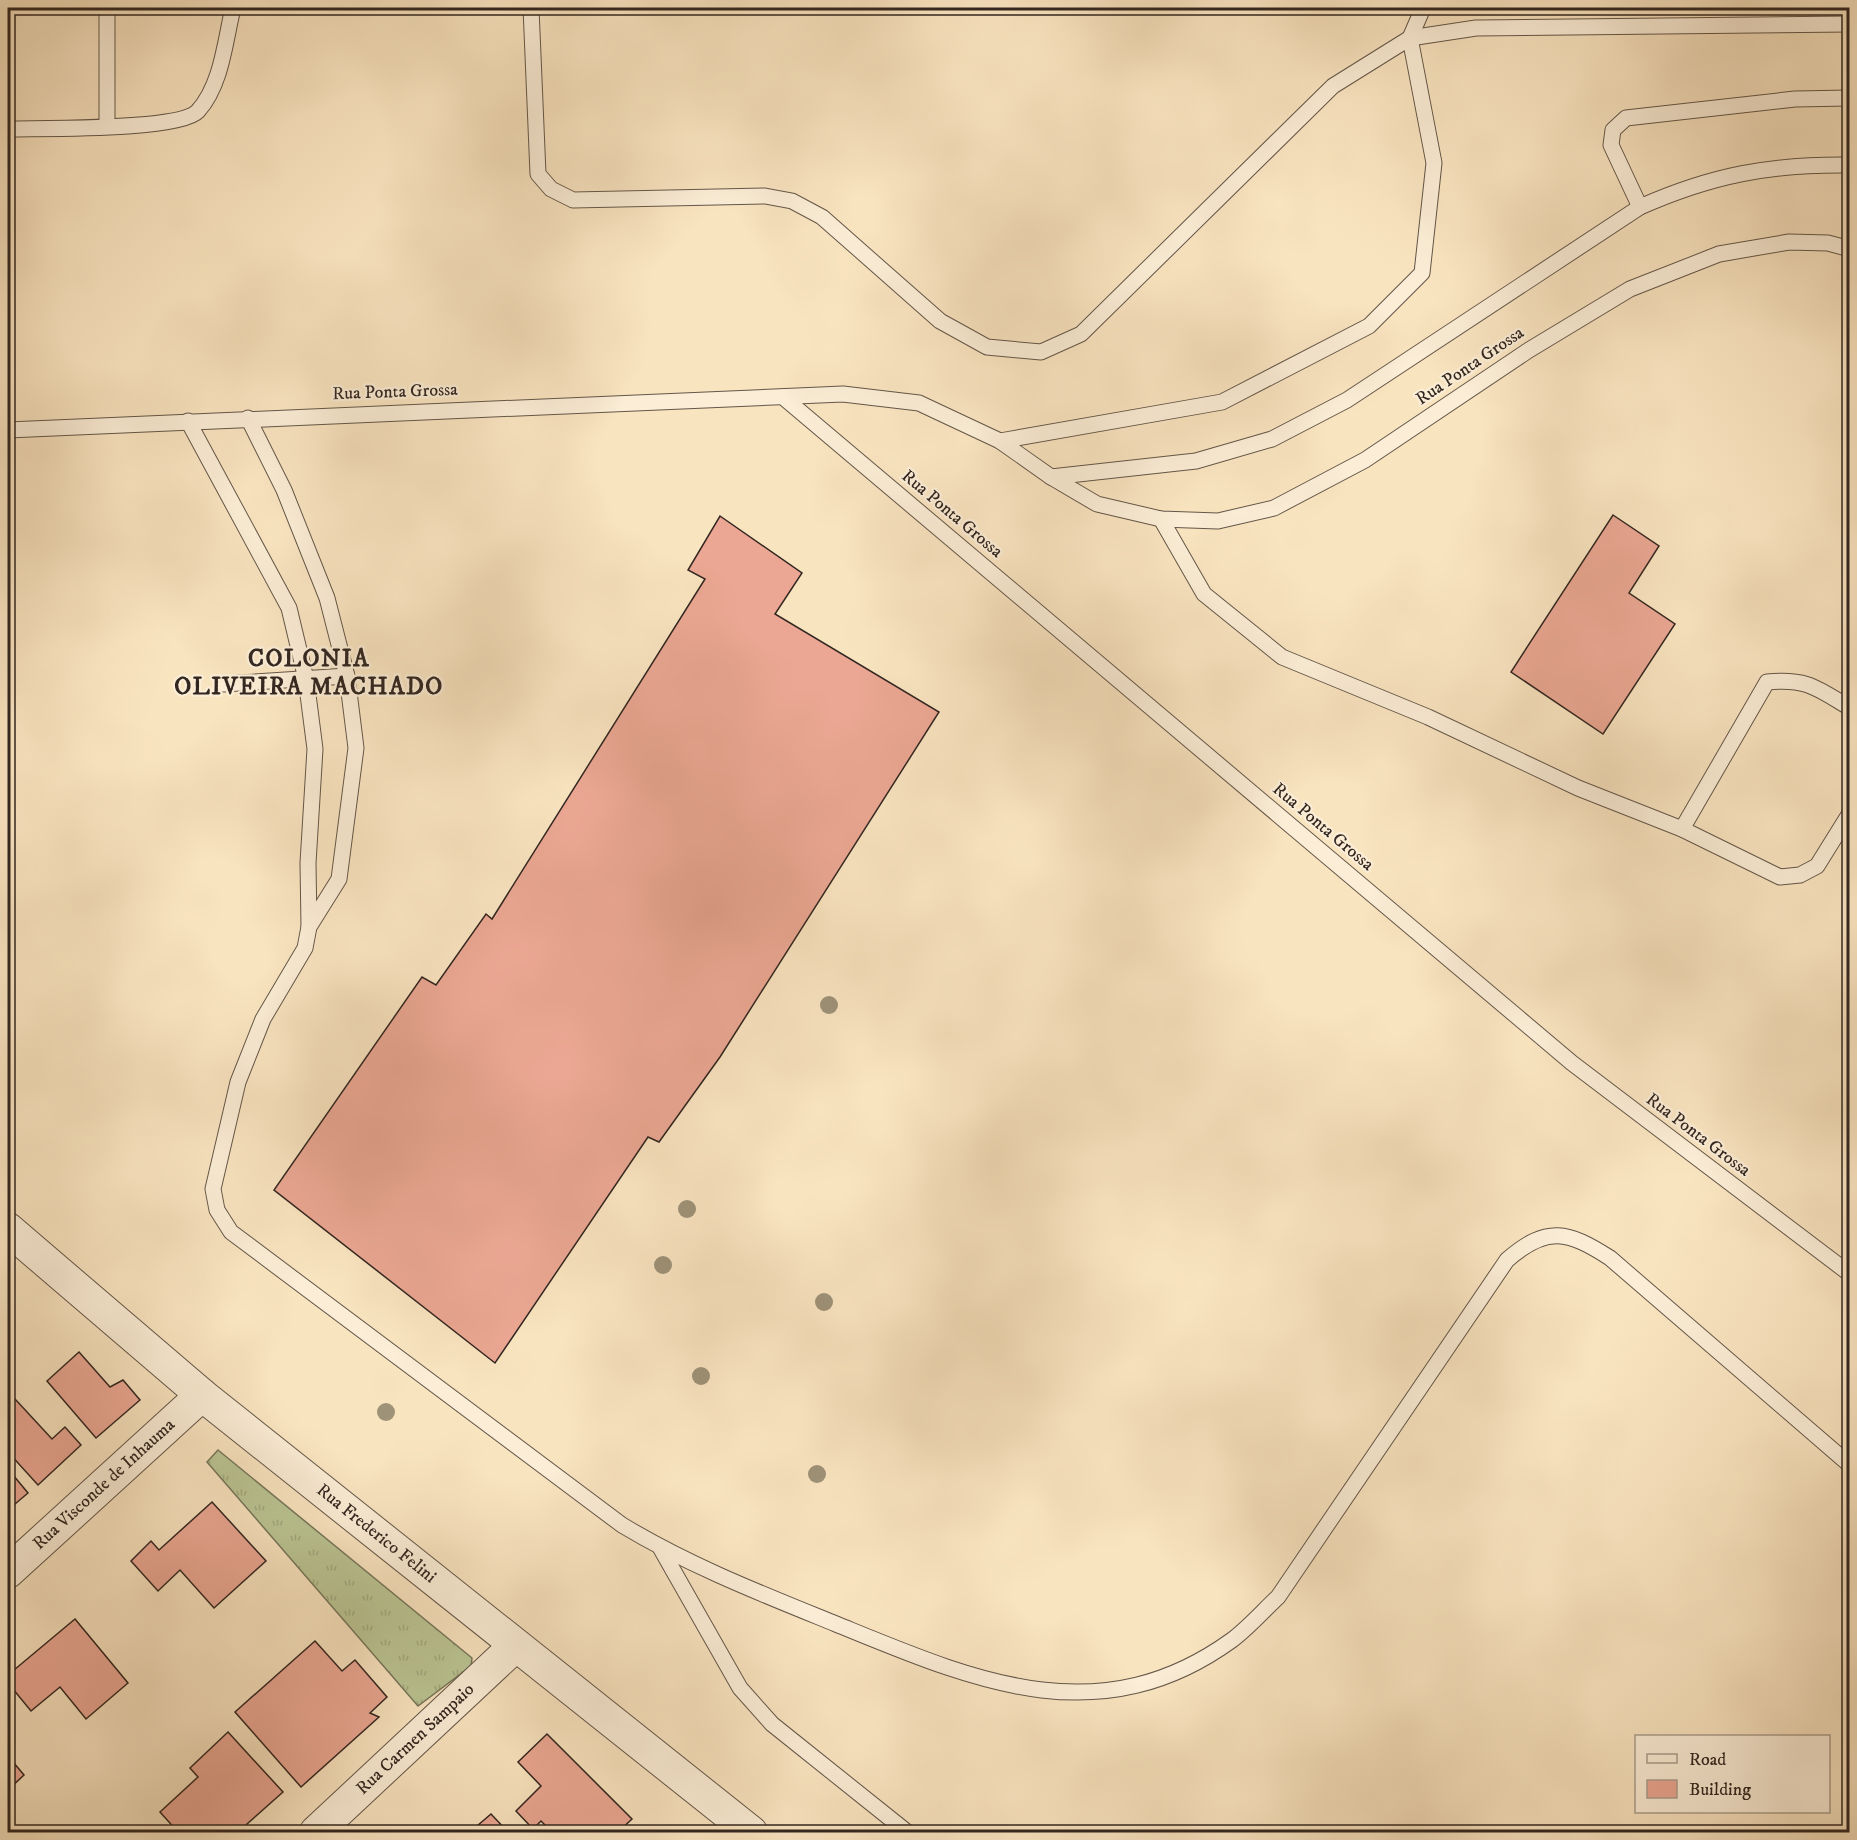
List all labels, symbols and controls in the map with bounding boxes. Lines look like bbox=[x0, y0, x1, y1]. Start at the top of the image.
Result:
street label: Rua Ponta Grossa bbox=[1412, 322, 1528, 410]
street label: Rua Ponta Grossa bbox=[332, 379, 458, 405]
street label: Rua Ponta Grossa bbox=[897, 465, 1007, 563]
district label: COLONIA OLIVEIRA MACHADO bbox=[174, 644, 444, 702]
street label: Rua Ponta Grossa bbox=[1268, 778, 1378, 876]
street label: Rua Ponta Grossa bbox=[1641, 1089, 1755, 1182]
street label: Rua Visconde de Inhauma bbox=[28, 1414, 180, 1555]
street label: Rua Frederico Felini bbox=[312, 1479, 441, 1588]
street label: Rua Carmen Sampaio bbox=[352, 1679, 479, 1800]
legend bbox=[1635, 1735, 1830, 1813]
text: Road bbox=[1689, 1749, 1726, 1771]
text: Building bbox=[1689, 1779, 1751, 1801]

